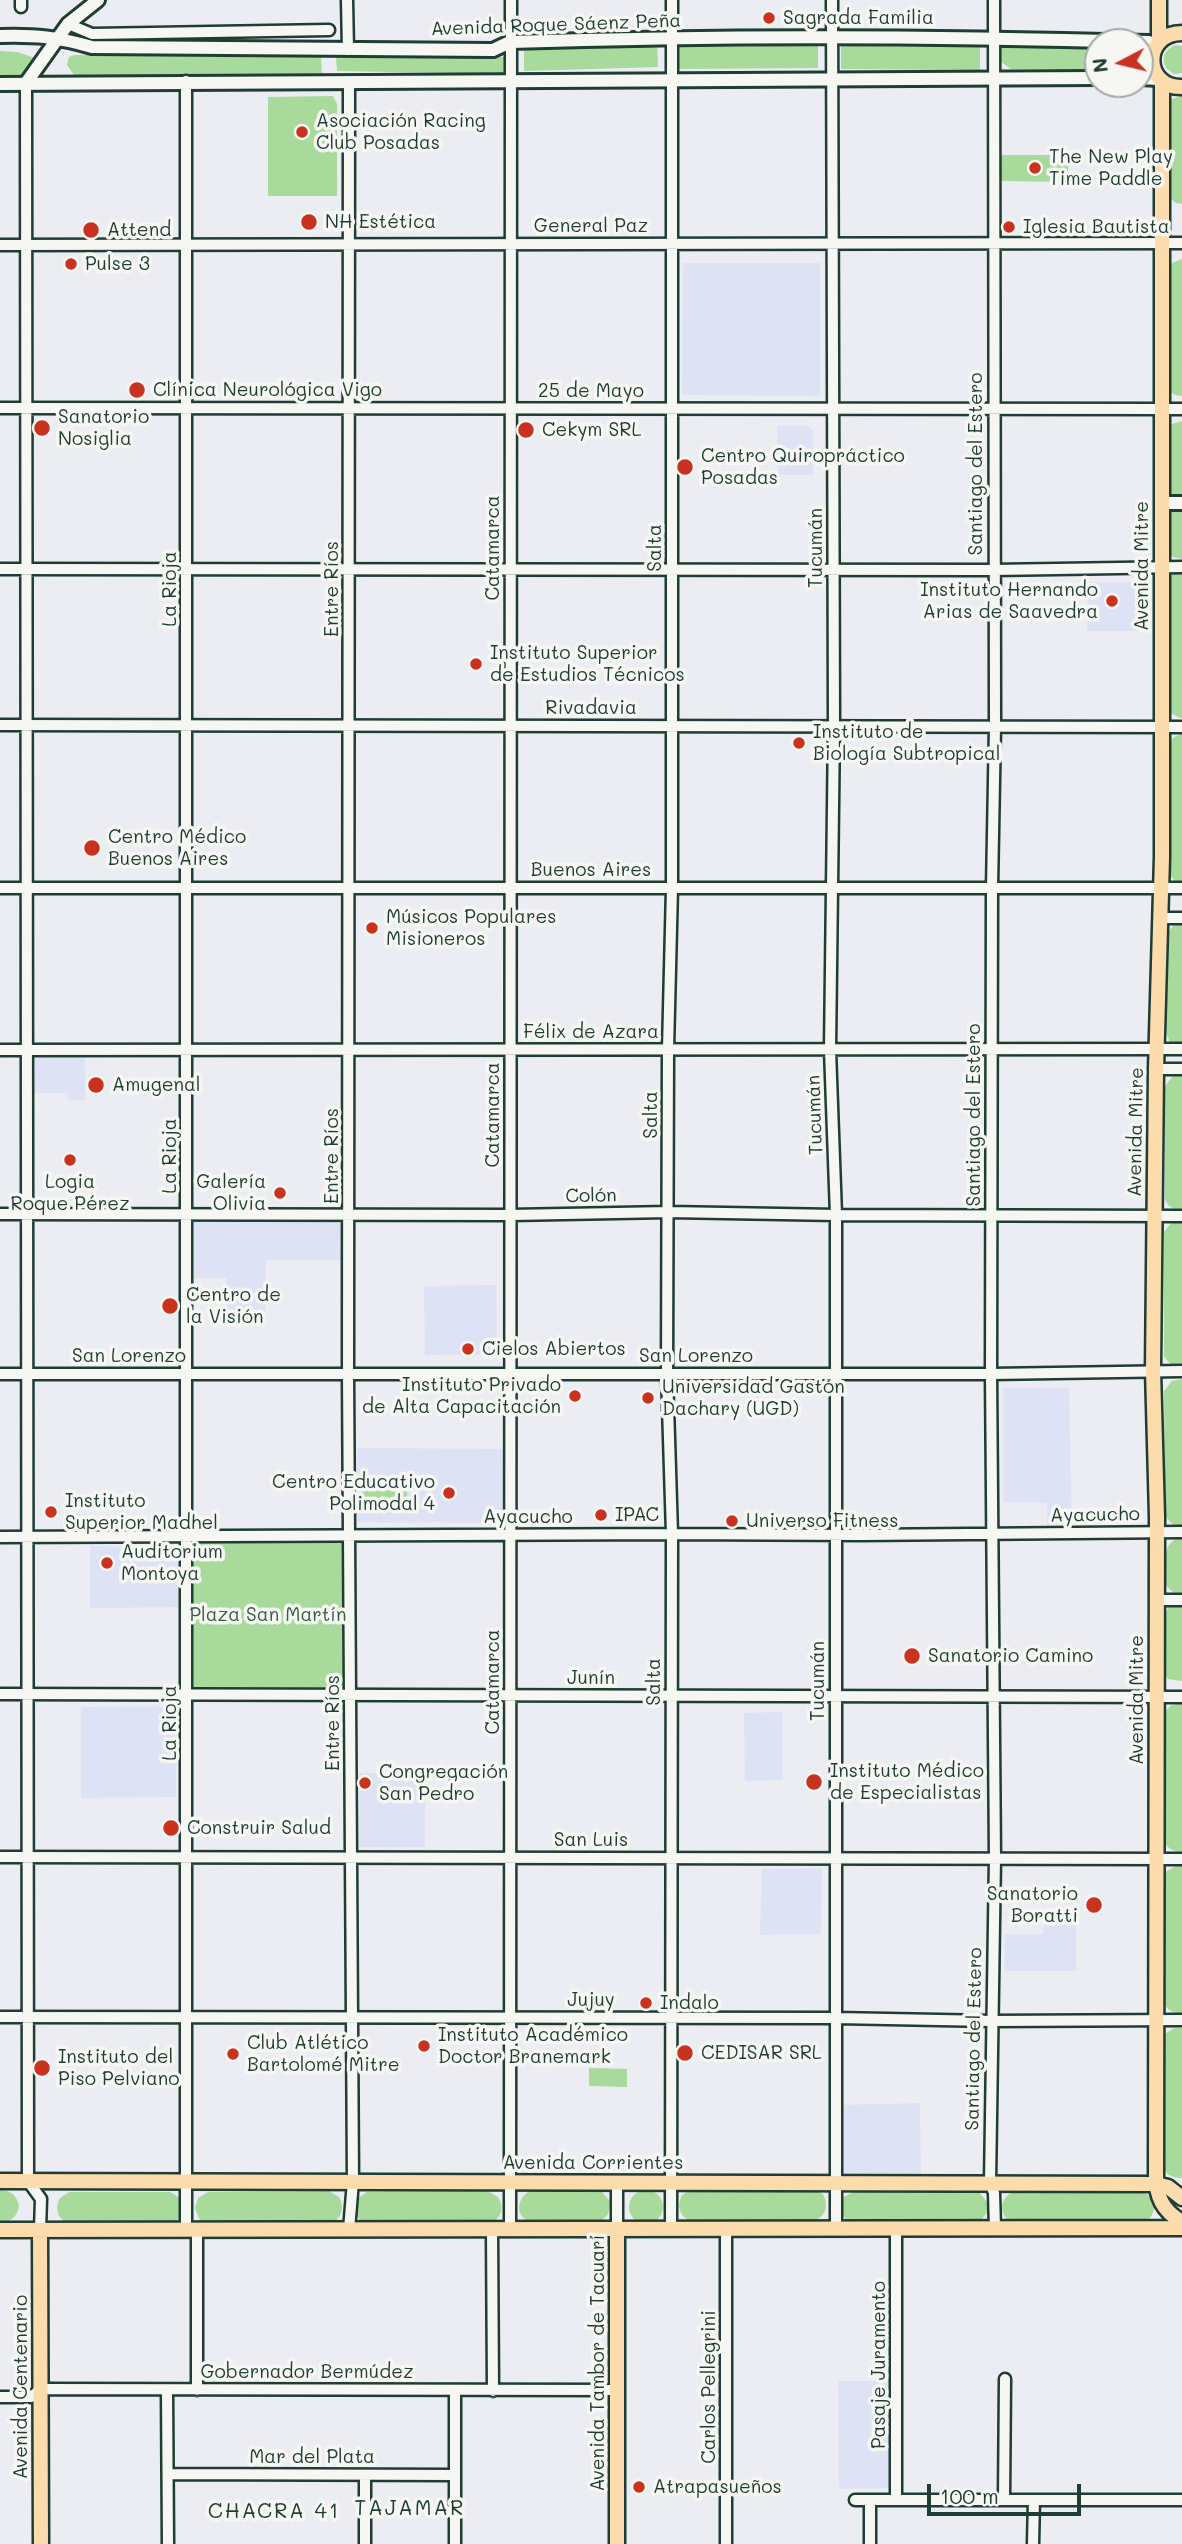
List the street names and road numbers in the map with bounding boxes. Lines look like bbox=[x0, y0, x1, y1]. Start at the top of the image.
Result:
street label: Avenida Roque Sáenz Peña bbox=[430, 9, 682, 41]
street label: General Paz bbox=[534, 215, 648, 237]
street label: Santiago del Estero bbox=[965, 372, 987, 556]
street label: 25 de Mayo bbox=[538, 380, 644, 402]
street label: Catamarca bbox=[482, 495, 504, 601]
street label: Avenida Mitre bbox=[1131, 501, 1153, 631]
street label: Tucumán bbox=[805, 508, 827, 588]
street label: Salta bbox=[644, 524, 666, 572]
street label: Entre Ríos bbox=[321, 541, 343, 637]
street label: La Rioja bbox=[159, 551, 181, 627]
street label: Rivadavia bbox=[545, 697, 637, 719]
street label: Buenos Aires bbox=[531, 859, 651, 881]
street label: Félix de Azara bbox=[523, 1021, 659, 1043]
street label: Santiago del Estero bbox=[963, 1023, 985, 1207]
street label: Catamarca bbox=[482, 1062, 504, 1168]
street label: Avenida Mitre bbox=[1123, 1067, 1149, 1197]
street label: Tucumán bbox=[802, 1075, 828, 1155]
street label: Salta bbox=[640, 1091, 662, 1139]
street label: Entre Ríos bbox=[321, 1108, 343, 1204]
street label: La Rioja bbox=[159, 1118, 181, 1194]
street label: Colón bbox=[565, 1184, 617, 1208]
street label: San Lorenzo bbox=[72, 1345, 186, 1367]
street label: San Lorenzo bbox=[639, 1345, 753, 1367]
street label: Ayacucho bbox=[1050, 1503, 1140, 1527]
street label: Ayacucho bbox=[483, 1506, 573, 1528]
street label: Catamarca bbox=[482, 1629, 504, 1735]
street label: Avenida Mitre bbox=[1126, 1635, 1148, 1765]
street label: Tucumán bbox=[807, 1641, 829, 1721]
street label: Salta bbox=[643, 1658, 665, 1706]
street label: Junín bbox=[567, 1667, 615, 1689]
street label: Entre Ríos bbox=[322, 1675, 344, 1771]
street label: La Rioja bbox=[159, 1685, 181, 1761]
street label: San Luis bbox=[554, 1829, 628, 1851]
street label: Santiago del Estero bbox=[961, 1947, 987, 2131]
street label: Jujuy bbox=[567, 1989, 615, 2011]
street label: Avenida Corrientes bbox=[503, 2152, 683, 2174]
street label: Avenida Tambor de Tacuarí bbox=[587, 2234, 609, 2492]
street label: Pasaje Juramento bbox=[868, 2281, 890, 2449]
street label: Avenida Centenario bbox=[10, 2295, 32, 2479]
street label: Carlos Pellegrini bbox=[698, 2310, 720, 2464]
street label: Gobernador Bermúdez bbox=[200, 2361, 414, 2383]
street label: Mar del Plata bbox=[249, 2446, 375, 2468]

